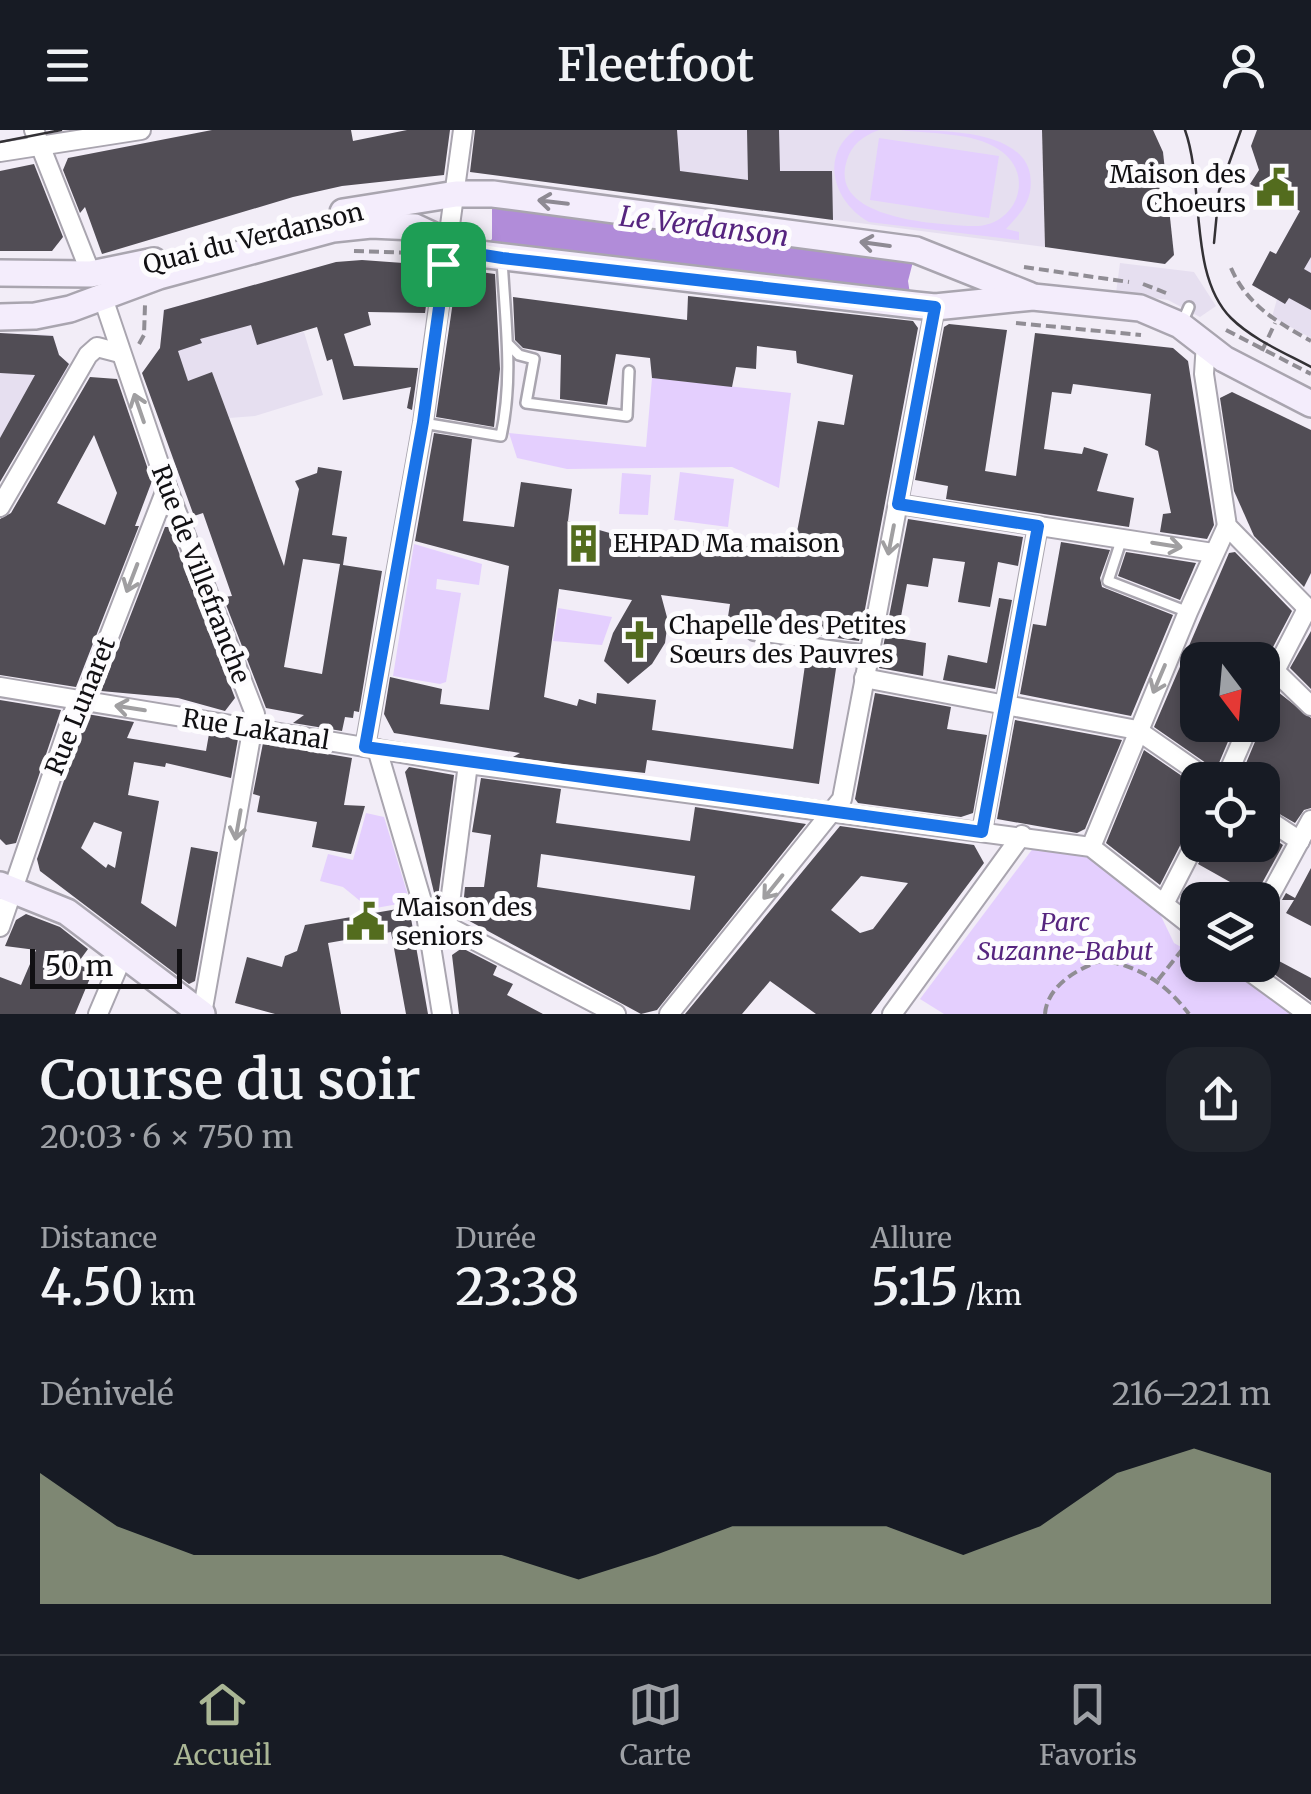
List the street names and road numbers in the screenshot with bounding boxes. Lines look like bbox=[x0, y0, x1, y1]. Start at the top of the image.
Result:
street label: Quai du Verdanson bbox=[140, 195, 366, 281]
street label: Rue de Villefranche bbox=[145, 460, 257, 688]
street label: Rue Lunaret bbox=[38, 632, 122, 780]
street label: Rue Lakanal bbox=[180, 702, 332, 756]

